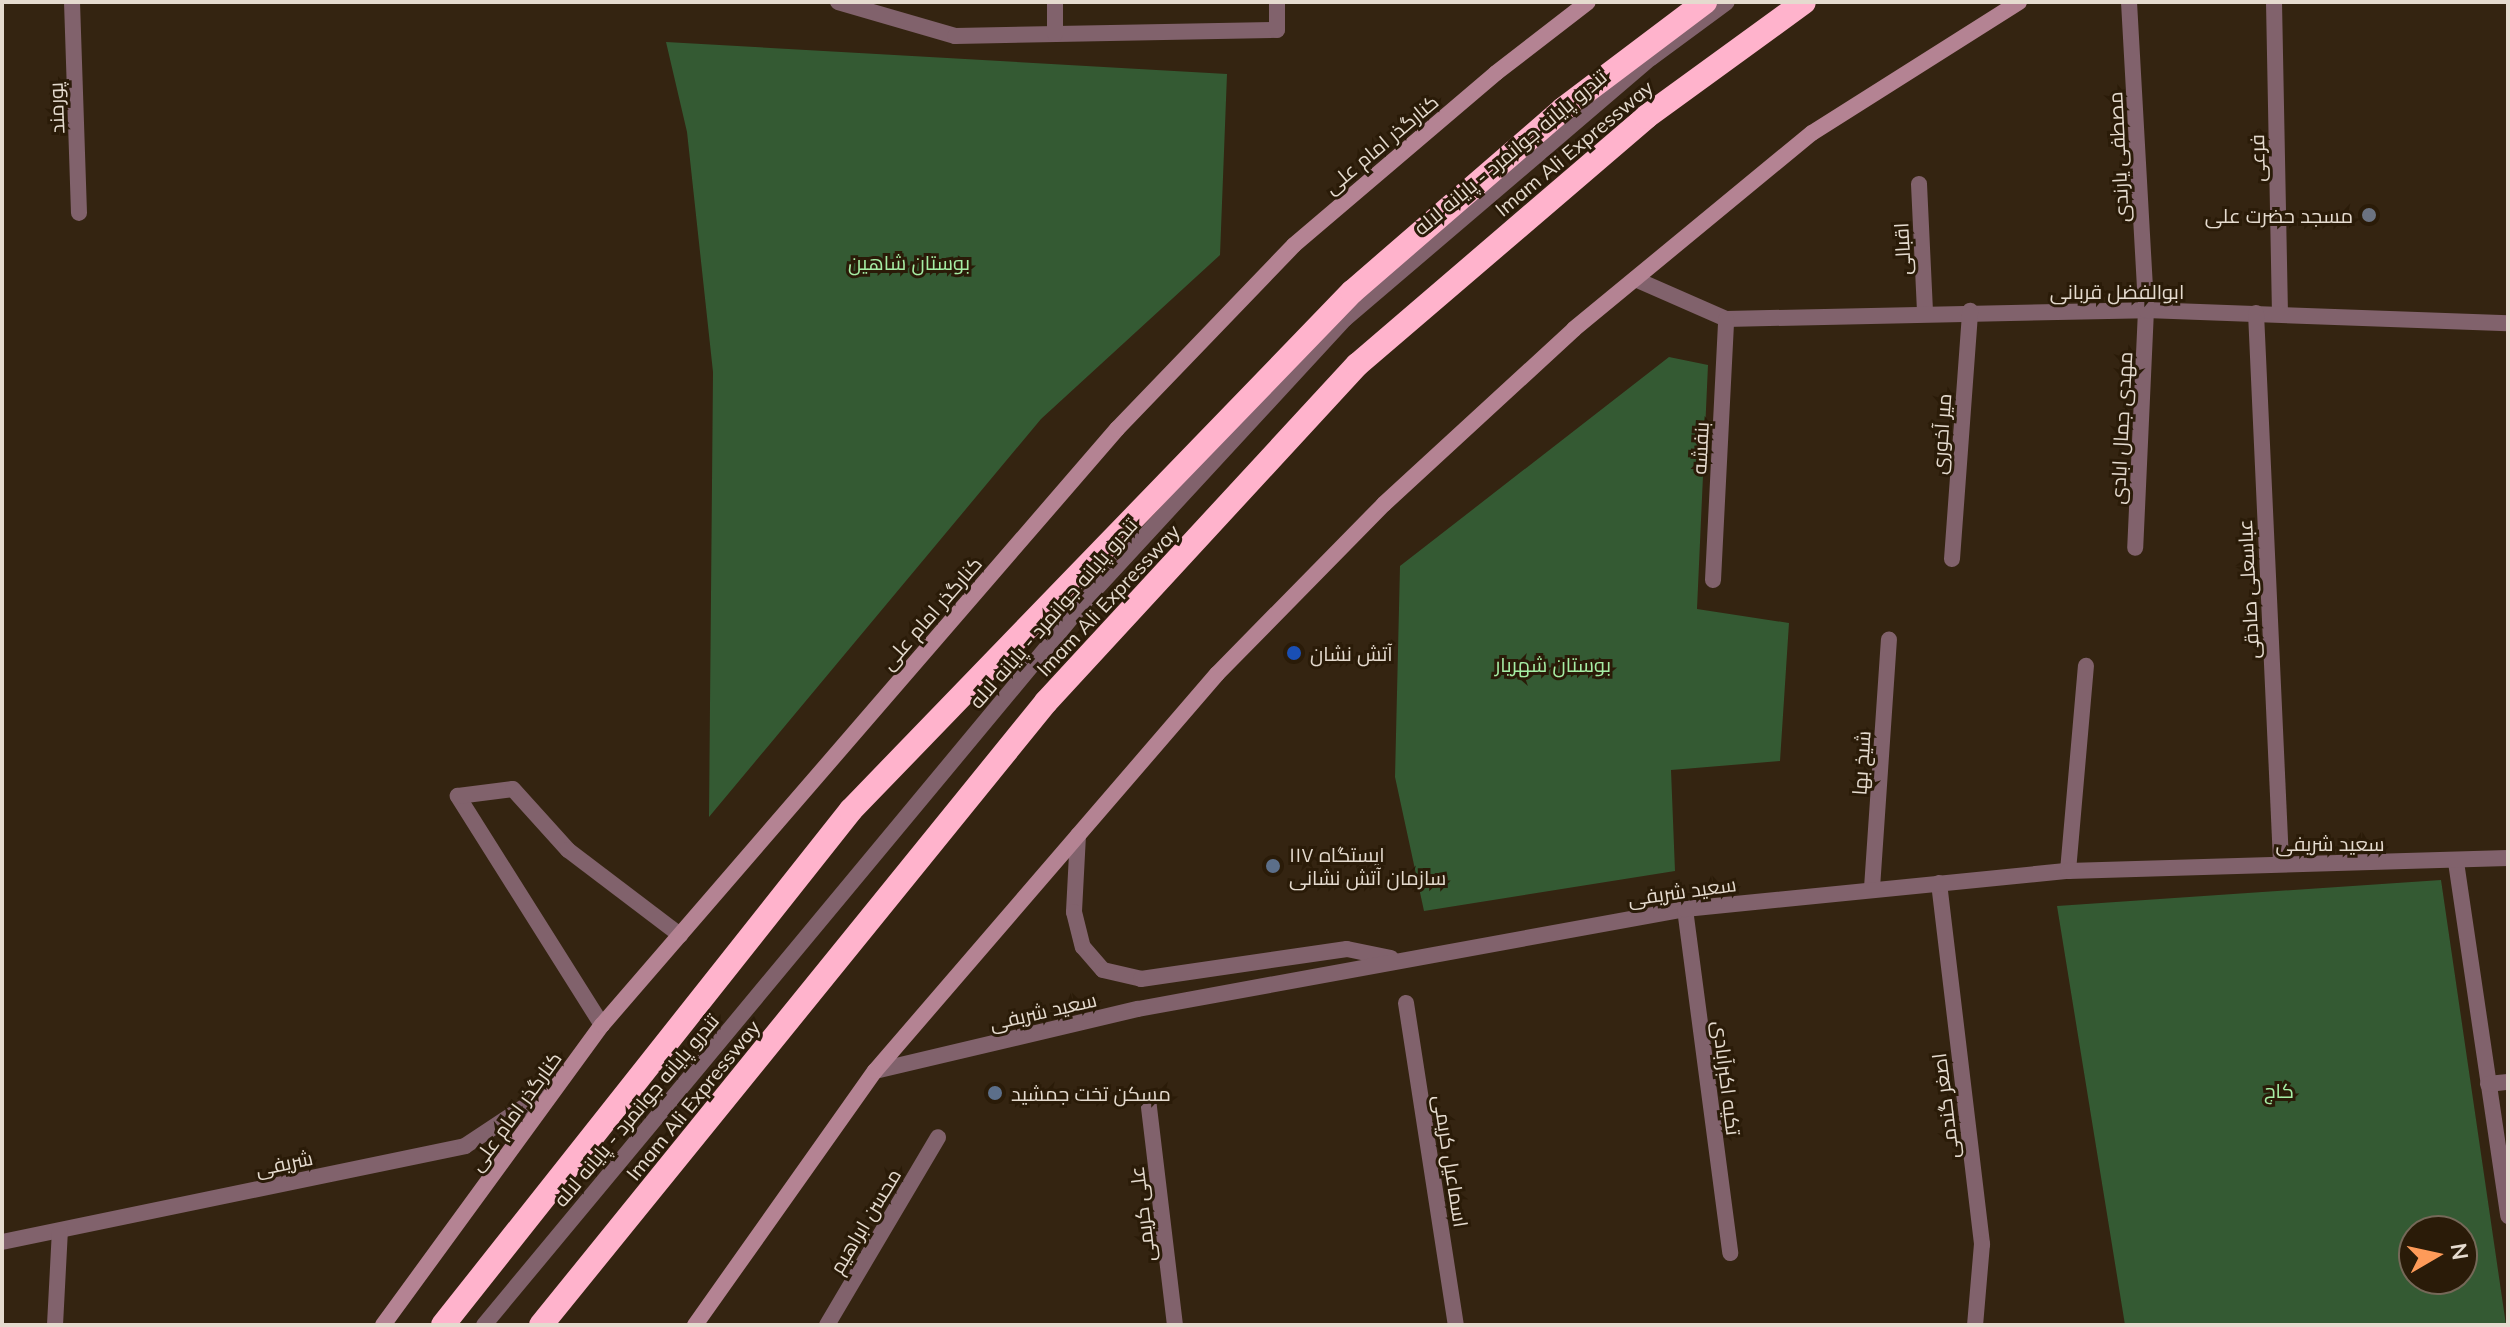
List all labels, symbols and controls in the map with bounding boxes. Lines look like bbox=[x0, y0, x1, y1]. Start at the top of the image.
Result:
street label: تندرو پایانه جوانمرد - پایانه لاله bbox=[1409, 64, 1611, 240]
street label: Imam Ali Expressway bbox=[1490, 75, 1658, 221]
street label: پورمند bbox=[43, 82, 69, 134]
street label: کنارگذر امام علی bbox=[1319, 89, 1443, 199]
street label: مصطفی یارندی bbox=[2103, 91, 2133, 223]
street label: فرعی bbox=[2245, 134, 2269, 182]
place label: مسجد حضرت علی bbox=[2205, 203, 2353, 227]
marker: مسجد حضرت علی bbox=[2360, 206, 2378, 224]
street label: اقبالی bbox=[1889, 222, 1915, 276]
park label: بوستان شاهین bbox=[848, 250, 970, 274]
street label: ابوالفضل قربانی bbox=[2050, 279, 2184, 303]
street label: مهدی جمال ابادی bbox=[2105, 351, 2137, 505]
street label: میر آخوری bbox=[1926, 393, 1956, 475]
street label: بنفشه bbox=[1687, 421, 1713, 475]
street label: تندرو پایانه جوانمرد - پایانه لاله bbox=[964, 513, 1142, 713]
street label: Imam Ali Expressway bbox=[1031, 519, 1185, 681]
street label: عباسعلی صادقی bbox=[2232, 519, 2264, 659]
street label: کنارگذر امام علی bbox=[875, 552, 987, 674]
place label: آتش نشان bbox=[1310, 641, 1393, 665]
marker: آتش نشان bbox=[1285, 644, 1303, 662]
park label: بوستان شهریار bbox=[1495, 652, 1611, 676]
street label: شیخ بها bbox=[1847, 730, 1875, 796]
street label: سعید شریفی bbox=[2275, 831, 2385, 855]
place label: ایستگاه ۱۱۷ سازمان آتش نشانی bbox=[1289, 842, 1446, 889]
marker: ایستگاه ۱۱۷ سازمان آتش نشانی bbox=[1264, 857, 1282, 875]
street label: سعید شریفی bbox=[1626, 872, 1738, 910]
street label: سعید شریفی bbox=[987, 987, 1099, 1035]
street label: تندرو پایانه جوانمرد - پایانه لاله bbox=[548, 1009, 724, 1211]
street label: Imam Ali Expressway bbox=[621, 1015, 765, 1185]
street label: تکیه اکبرآبادی bbox=[1708, 1019, 1746, 1137]
street label: کنارگذر امام علی bbox=[464, 1047, 566, 1175]
street label: اصغر گندمی bbox=[1927, 1052, 1963, 1160]
park label: کاج bbox=[2264, 1078, 2294, 1102]
place label: مسکن تخت جمشید bbox=[1011, 1081, 1171, 1105]
marker: مسکن تخت جمشید bbox=[986, 1084, 1004, 1102]
street label: اسماعیل کریمی bbox=[1429, 1093, 1473, 1229]
street label: شریفی bbox=[253, 1145, 315, 1181]
street label: محسن ابراهیم bbox=[824, 1164, 906, 1278]
street label: علی کریمی bbox=[1124, 1165, 1160, 1263]
north arrow bbox=[2398, 1215, 2478, 1295]
text: N bbox=[2445, 1241, 2475, 1262]

